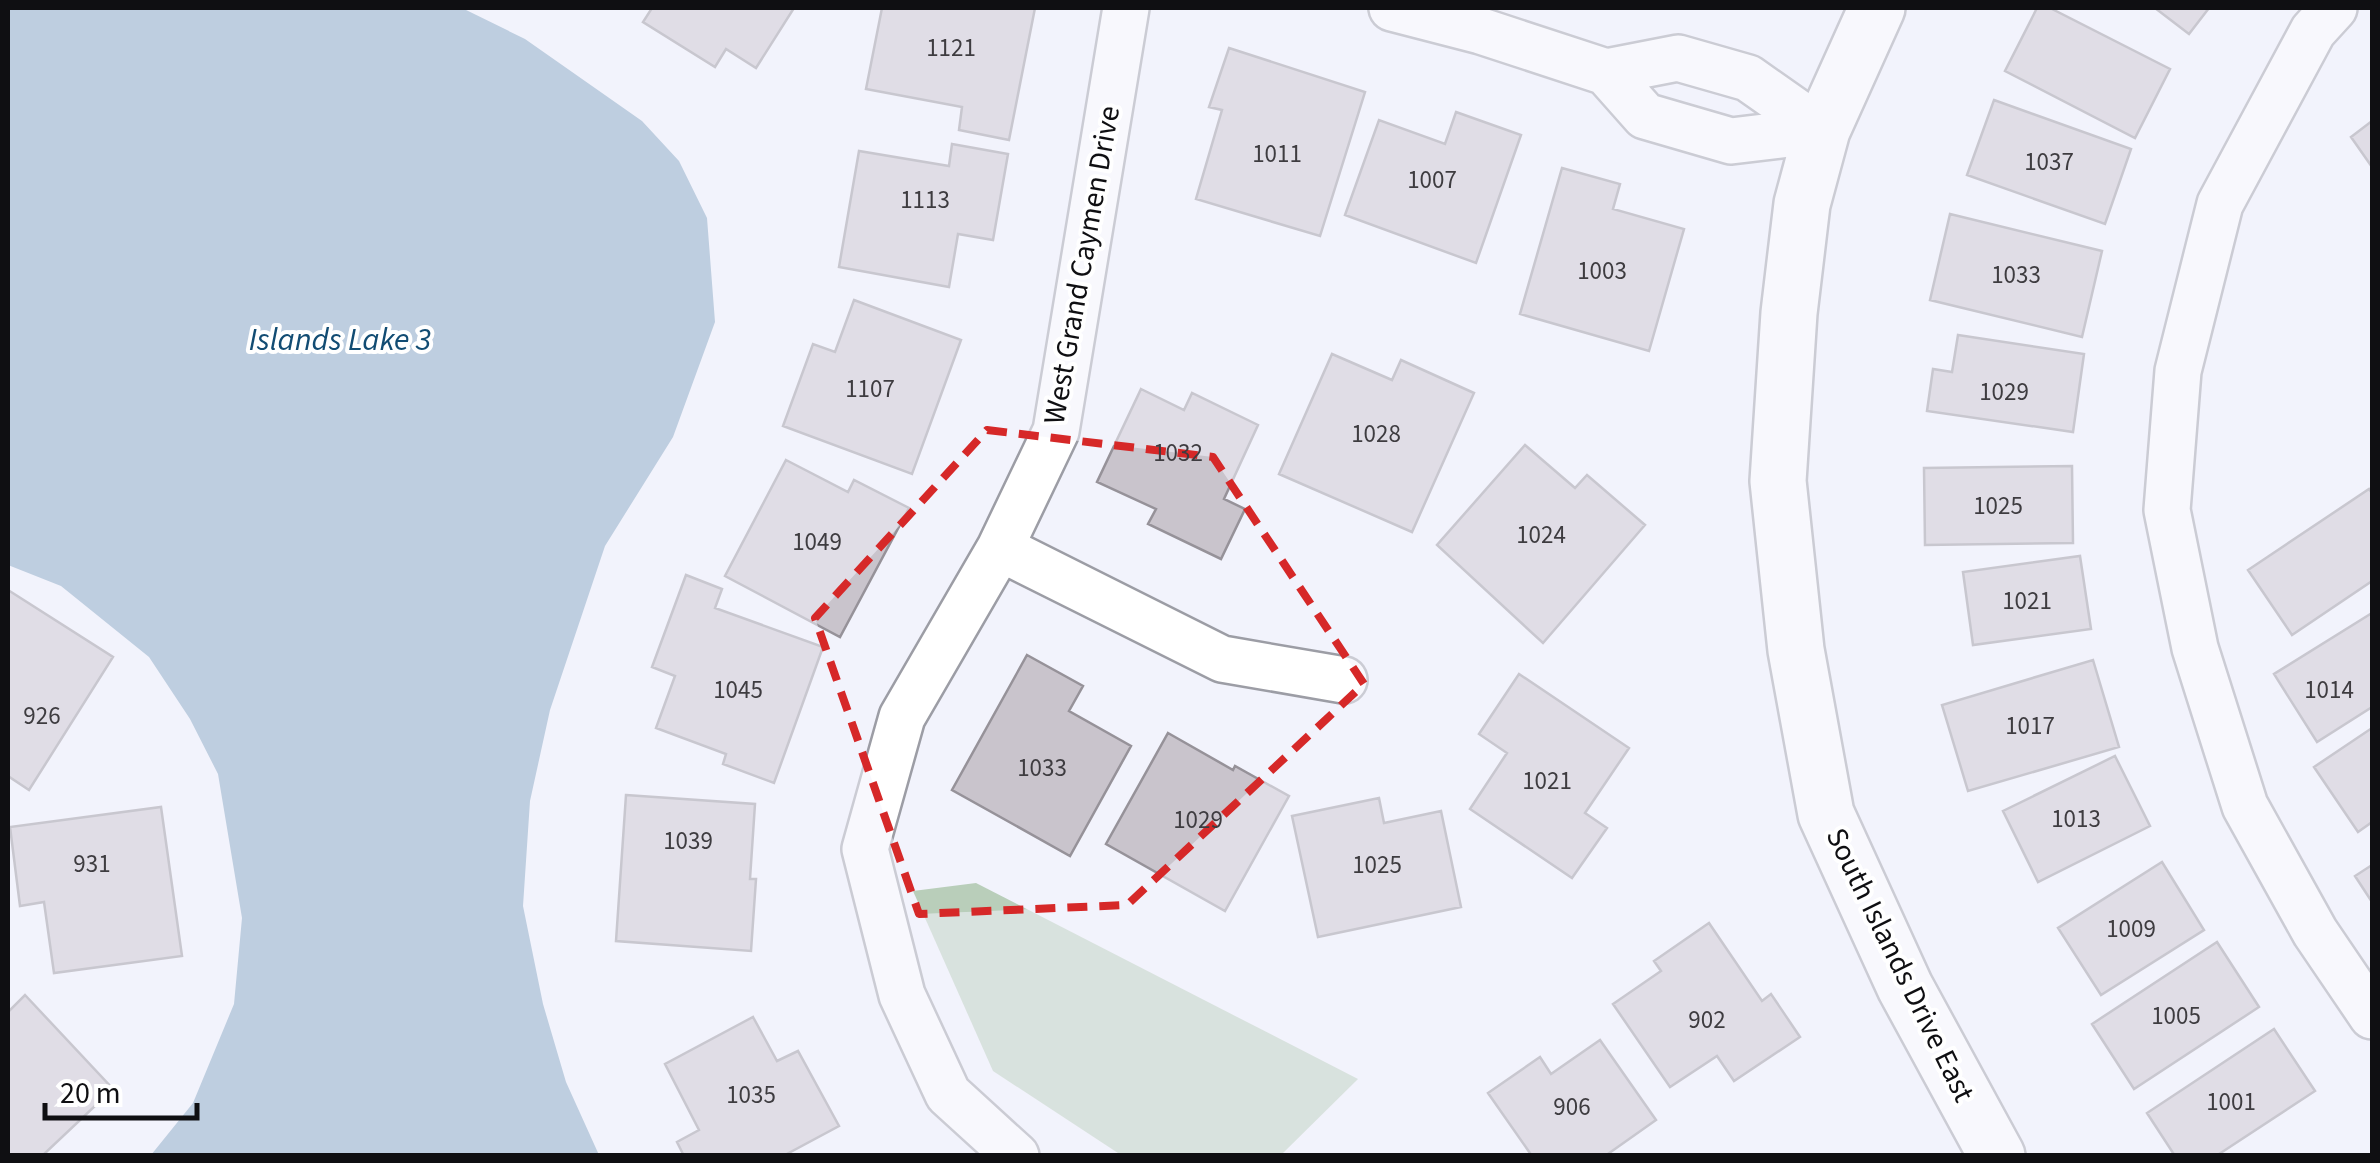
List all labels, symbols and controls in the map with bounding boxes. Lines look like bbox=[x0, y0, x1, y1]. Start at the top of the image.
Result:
house number: 1121 bbox=[926, 30, 976, 66]
street label: West Grand Caymen Drive bbox=[1033, 103, 1131, 427]
house number: 1011 bbox=[1252, 136, 1302, 172]
house number: 1037 bbox=[2024, 144, 2074, 180]
house number: 1007 bbox=[1407, 162, 1457, 198]
house number: 1113 bbox=[900, 182, 950, 218]
house number: 1003 bbox=[1577, 253, 1627, 289]
house number: 1033 bbox=[1991, 257, 2041, 293]
water label: Islands Lake 3 bbox=[249, 317, 431, 363]
house number: 1107 bbox=[845, 371, 895, 407]
house number: 1029 bbox=[1979, 374, 2029, 410]
house number: 1028 bbox=[1351, 416, 1401, 452]
house number: 1032 bbox=[1153, 435, 1203, 471]
house number: 1025 bbox=[1973, 488, 2023, 524]
house number: 1024 bbox=[1516, 517, 1566, 553]
house number: 1049 bbox=[792, 524, 842, 560]
house number: 1021 bbox=[2002, 583, 2052, 619]
house number: 1045 bbox=[713, 672, 763, 708]
house number: 1014 bbox=[2304, 672, 2354, 708]
house number: 926 bbox=[23, 698, 61, 734]
house number: 1017 bbox=[2005, 708, 2055, 744]
house number: 1033 bbox=[1017, 750, 1067, 786]
house number: 1021 bbox=[1522, 763, 1572, 799]
house number: 1013 bbox=[2051, 801, 2101, 837]
house number: 1029 bbox=[1173, 802, 1223, 838]
street label: South Islands Drive East bbox=[1815, 821, 1985, 1109]
house number: 1039 bbox=[663, 823, 713, 859]
house number: 931 bbox=[73, 846, 111, 882]
house number: 1025 bbox=[1352, 847, 1402, 883]
house number: 1009 bbox=[2106, 911, 2156, 947]
house number: 1005 bbox=[2151, 998, 2201, 1034]
house number: 902 bbox=[1688, 1002, 1726, 1038]
scale bar bbox=[45, 1058, 198, 1120]
text: 20 m bbox=[60, 1072, 121, 1115]
house number: 1035 bbox=[726, 1077, 776, 1113]
house number: 1001 bbox=[2206, 1084, 2256, 1120]
house number: 906 bbox=[1553, 1089, 1591, 1125]

